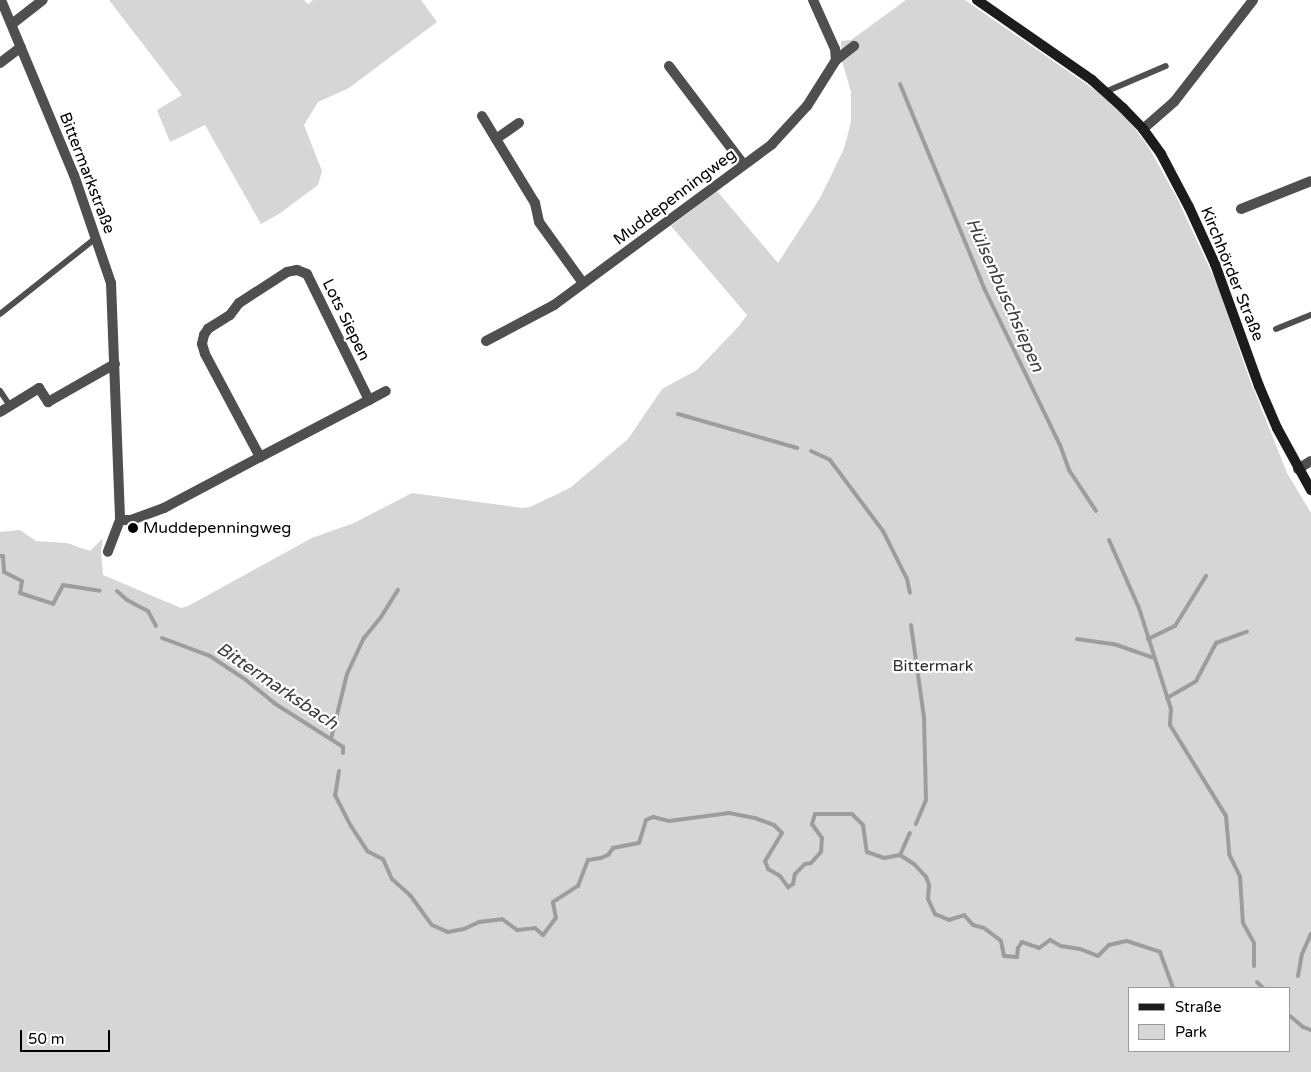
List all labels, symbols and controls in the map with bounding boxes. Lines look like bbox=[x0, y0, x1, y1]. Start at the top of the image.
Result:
street label: Bittermarkstraße bbox=[55, 110, 119, 236]
street label: Muddepenningweg bbox=[610, 145, 740, 249]
street label: Kirchhörder Straße bbox=[1196, 204, 1268, 344]
water label: Hülsenbuschsiepen bbox=[961, 215, 1049, 375]
street label: Lots Siepen bbox=[318, 276, 374, 364]
place label: Muddepenningweg bbox=[143, 518, 291, 538]
marker: Muddepenningweg bbox=[127, 522, 139, 534]
water label: Bittermarksbach bbox=[212, 637, 342, 735]
park label: Bittermark bbox=[893, 656, 973, 676]
legend bbox=[1128, 987, 1291, 1052]
text: Straße bbox=[1175, 998, 1221, 1016]
scale bar bbox=[22, 1020, 112, 1052]
text: Park bbox=[1175, 1023, 1207, 1041]
text: 50 m bbox=[28, 1030, 65, 1048]

